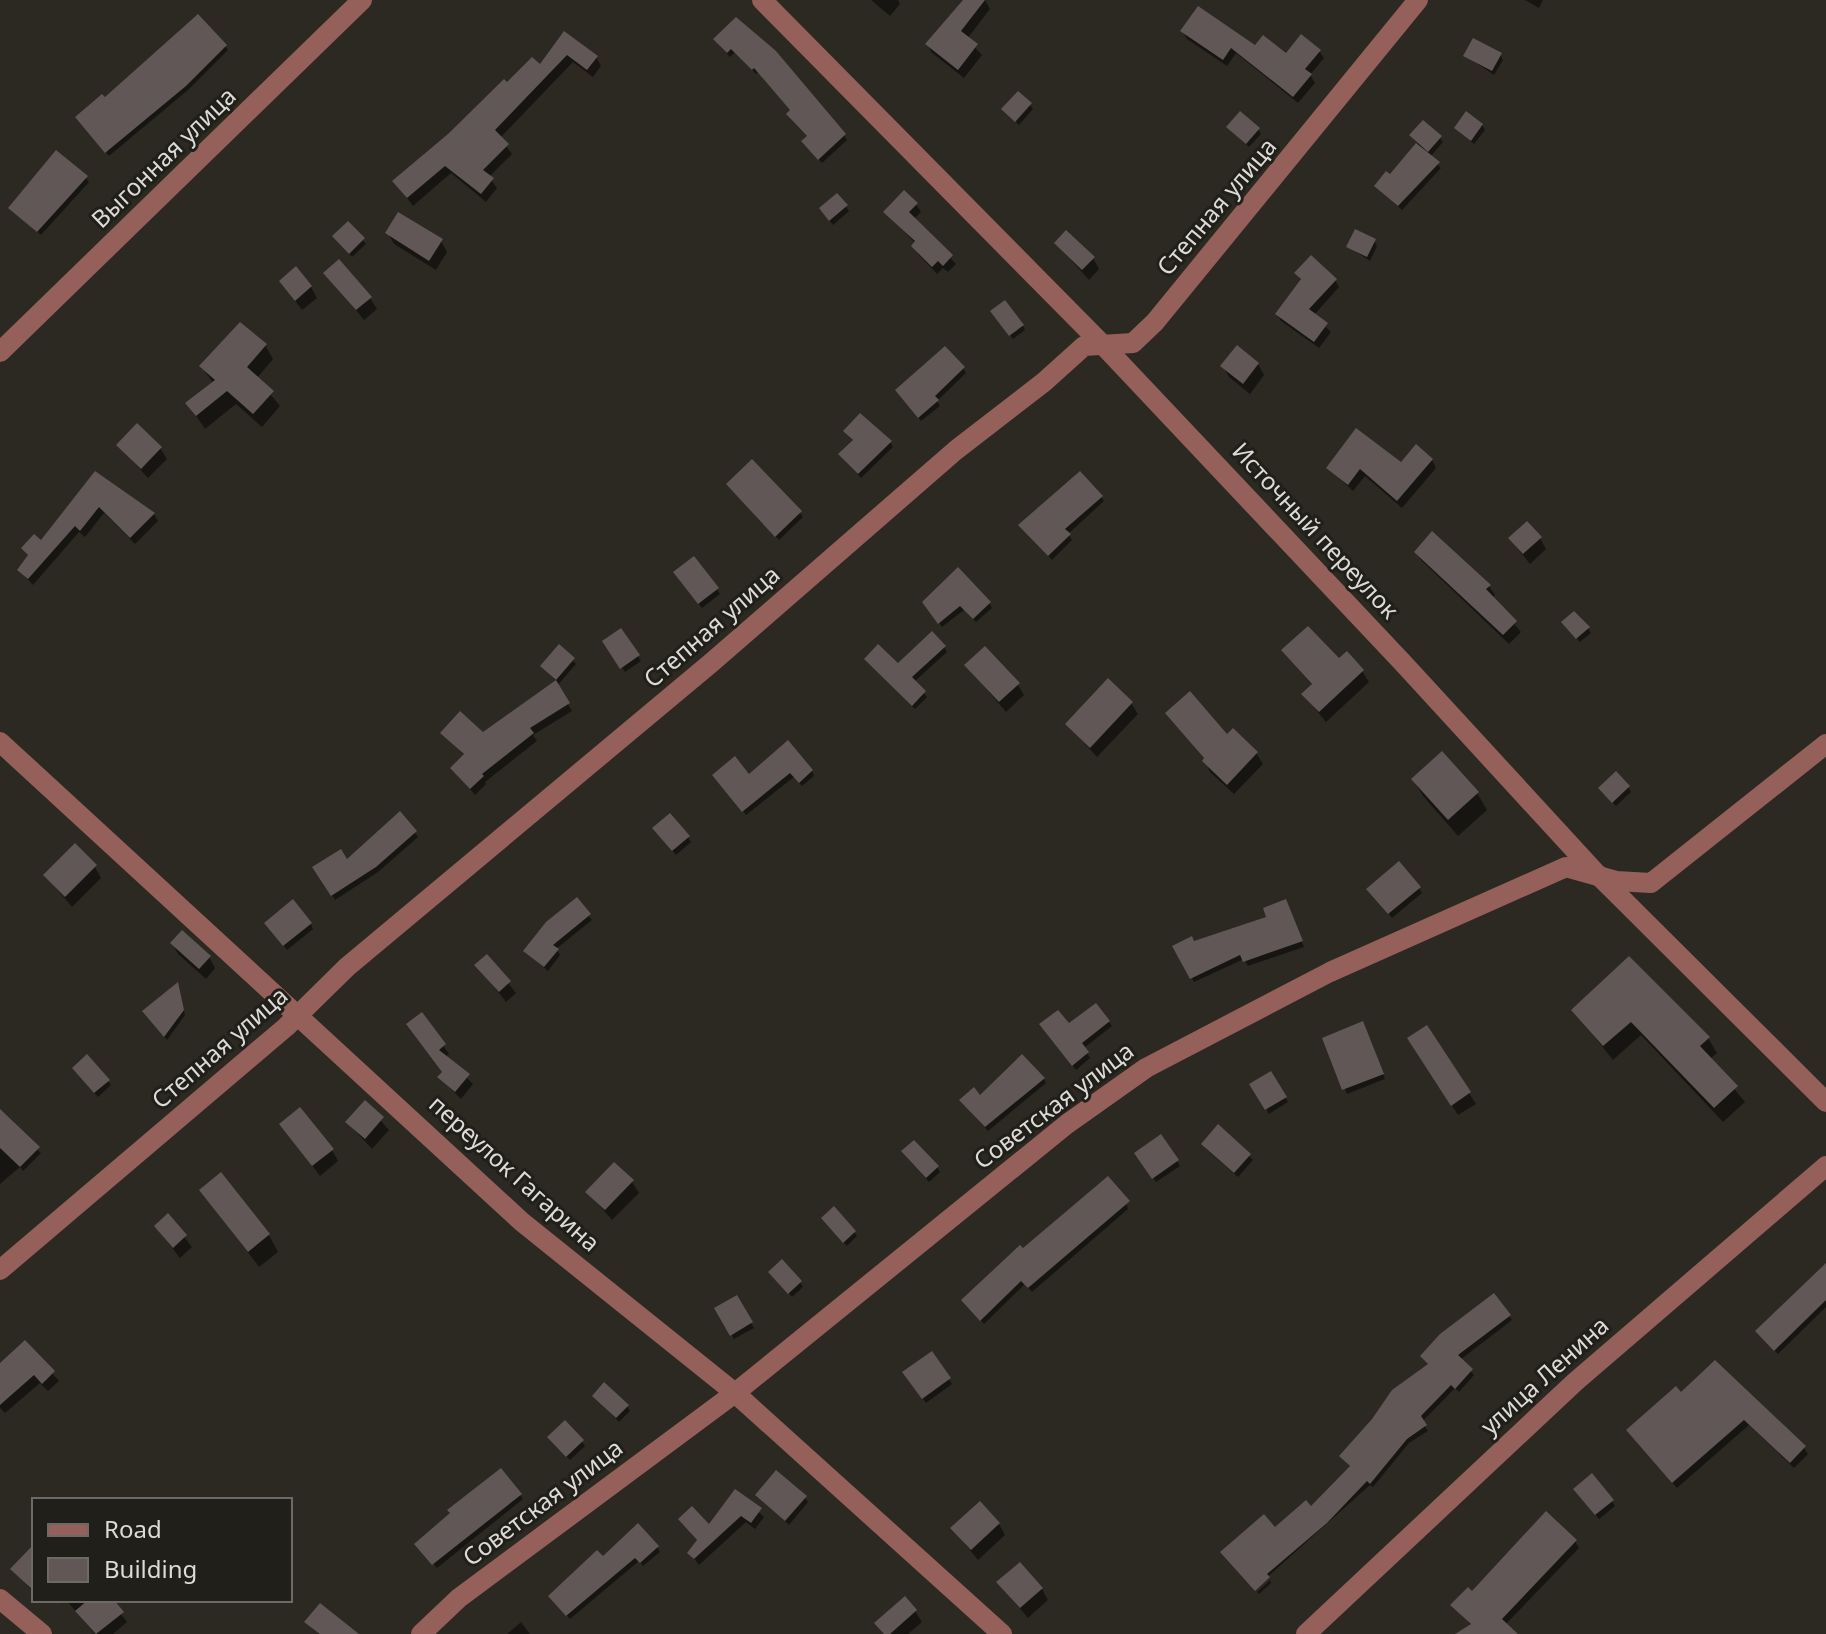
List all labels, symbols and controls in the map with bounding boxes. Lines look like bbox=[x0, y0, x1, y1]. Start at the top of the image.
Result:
street label: Выгонная улица bbox=[83, 79, 243, 235]
street label: Степная улица bbox=[1148, 130, 1283, 282]
street label: Источный переулок bbox=[1226, 435, 1407, 626]
street label: Степная улица bbox=[636, 558, 786, 694]
street label: Степная улица bbox=[144, 979, 294, 1115]
street label: Советская улица bbox=[966, 1034, 1140, 1176]
street label: переулок Гагарина bbox=[422, 1087, 608, 1259]
street label: улица Ленина bbox=[1473, 1308, 1615, 1441]
street label: Советская улица bbox=[455, 1431, 629, 1573]
legend bbox=[32, 1498, 292, 1602]
text: Road bbox=[104, 1512, 162, 1545]
text: Building bbox=[104, 1552, 197, 1585]

